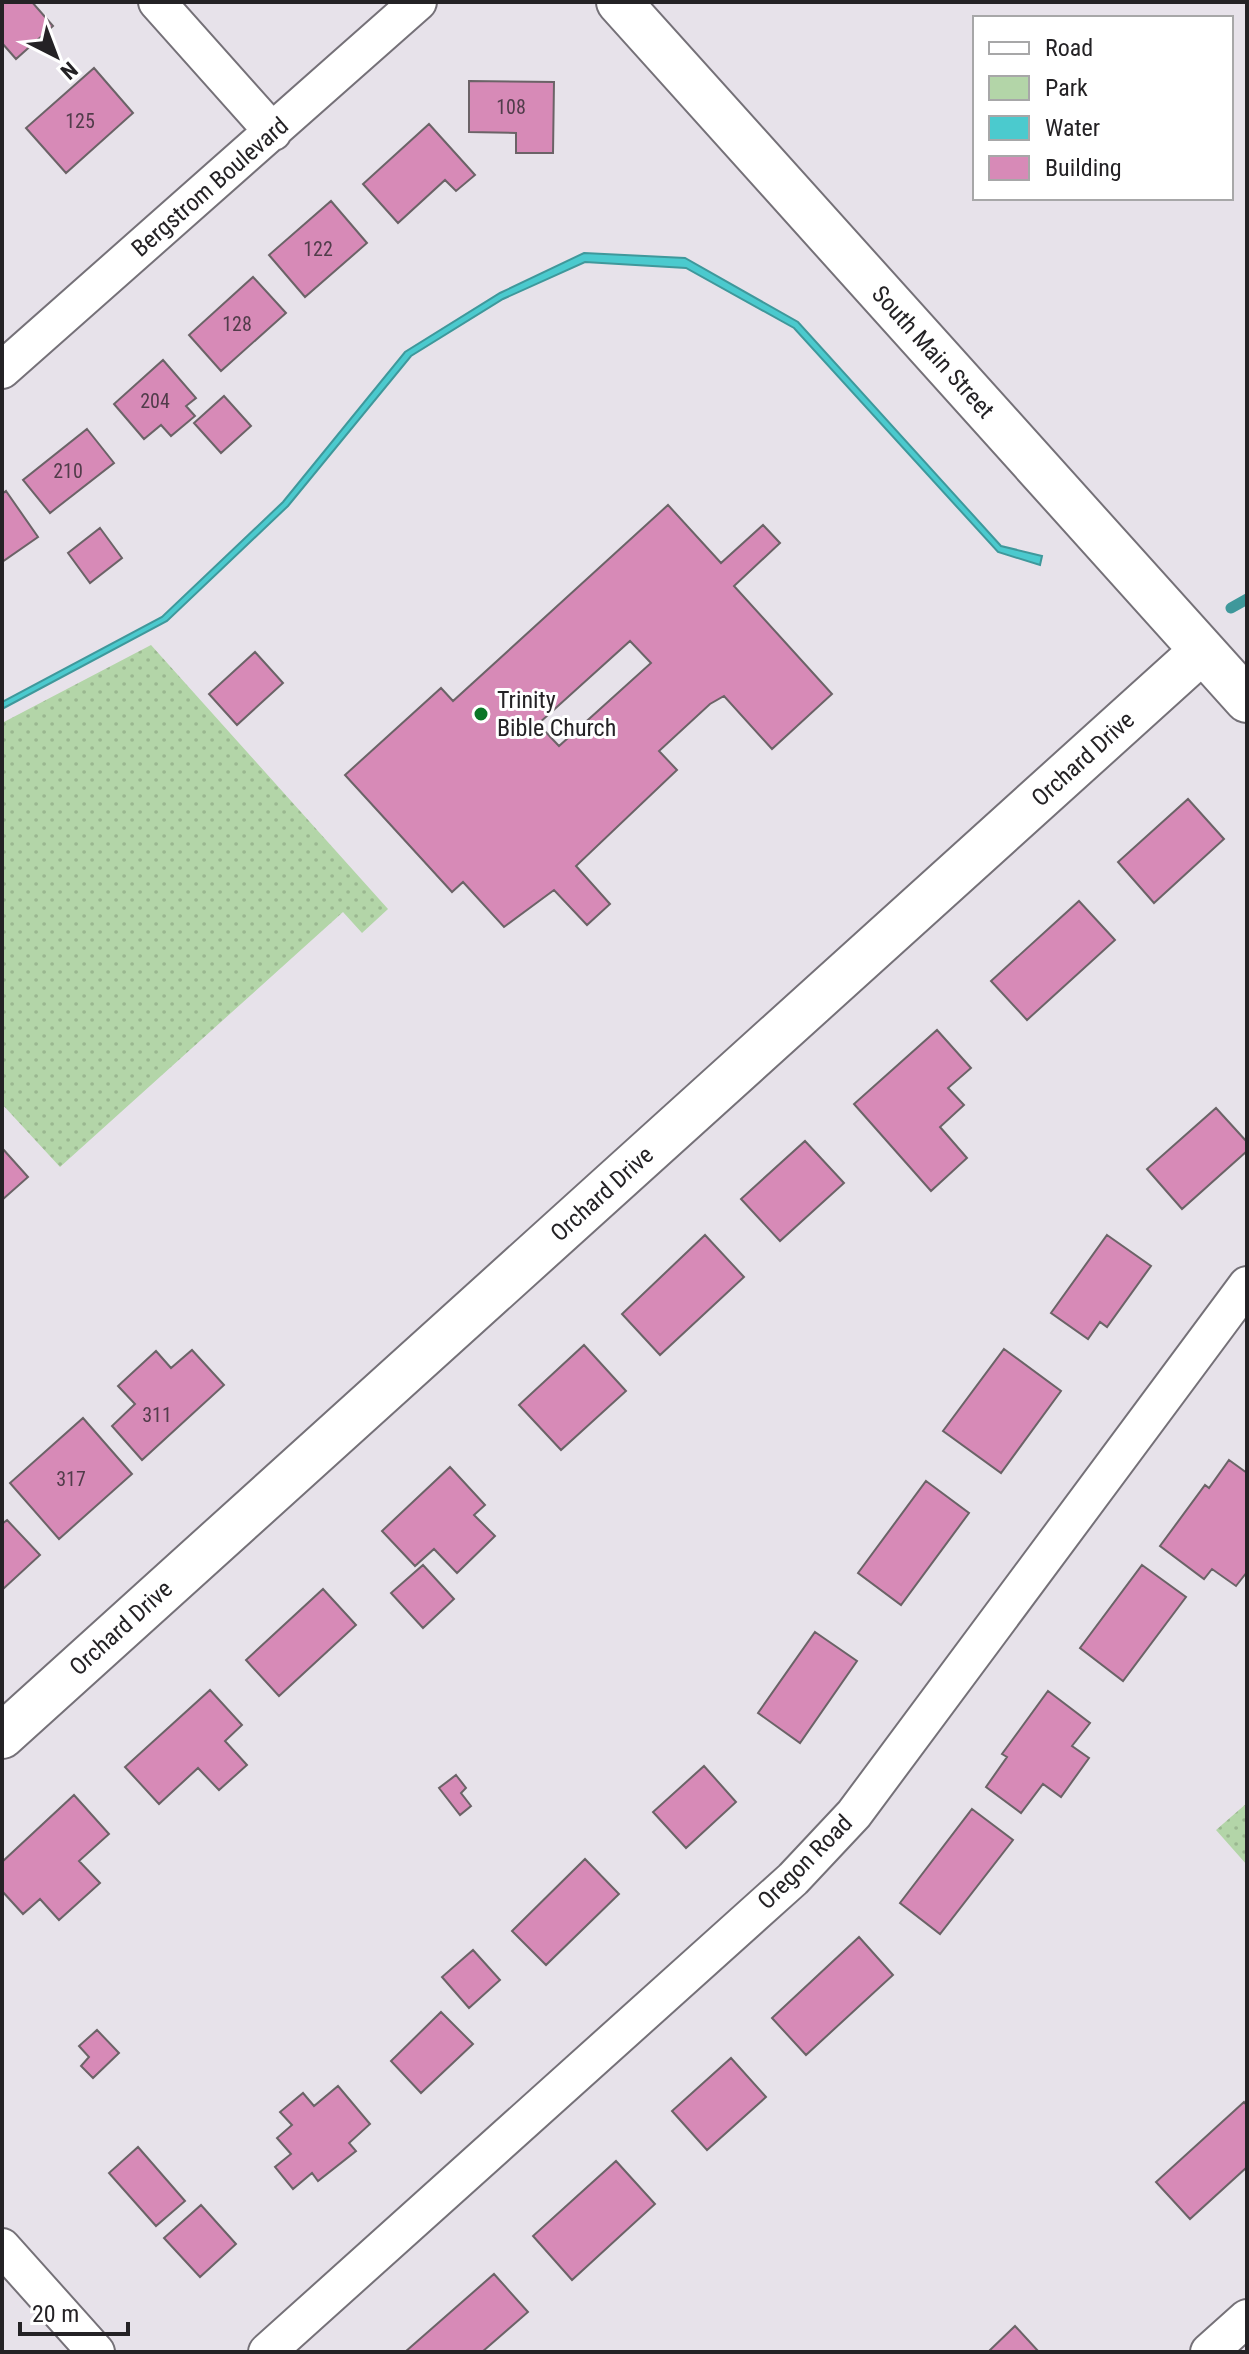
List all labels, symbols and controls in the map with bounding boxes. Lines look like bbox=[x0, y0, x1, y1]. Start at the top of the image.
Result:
north arrow bbox=[16, 16, 96, 96]
legend bbox=[973, 16, 1233, 200]
text: Road bbox=[1045, 34, 1093, 62]
text: N bbox=[56, 57, 82, 84]
text: Park bbox=[1045, 74, 1088, 102]
house number: 108 bbox=[496, 95, 526, 119]
house number: 125 bbox=[65, 109, 95, 133]
street label: Bergstrom Boulevard bbox=[126, 111, 294, 263]
text: Water bbox=[1045, 114, 1100, 142]
text: Building bbox=[1045, 154, 1122, 182]
house number: 122 bbox=[303, 237, 333, 261]
street label: South Main Street bbox=[866, 280, 1000, 424]
house number: 128 bbox=[222, 312, 252, 336]
house number: 204 bbox=[140, 389, 170, 413]
house number: 210 bbox=[53, 459, 83, 483]
place label: Trinity Bible Church bbox=[497, 686, 616, 742]
marker: Trinity Bible Church bbox=[472, 705, 490, 723]
street label: Orchard Drive bbox=[1026, 706, 1140, 812]
street label: Orchard Drive bbox=[545, 1141, 659, 1247]
house number: 311 bbox=[142, 1403, 172, 1427]
house number: 317 bbox=[56, 1467, 86, 1491]
street label: Orchard Drive bbox=[64, 1575, 178, 1681]
street label: Oregon Road bbox=[752, 1809, 858, 1915]
scale bar bbox=[20, 2286, 128, 2336]
text: 20 m bbox=[32, 2300, 79, 2328]

